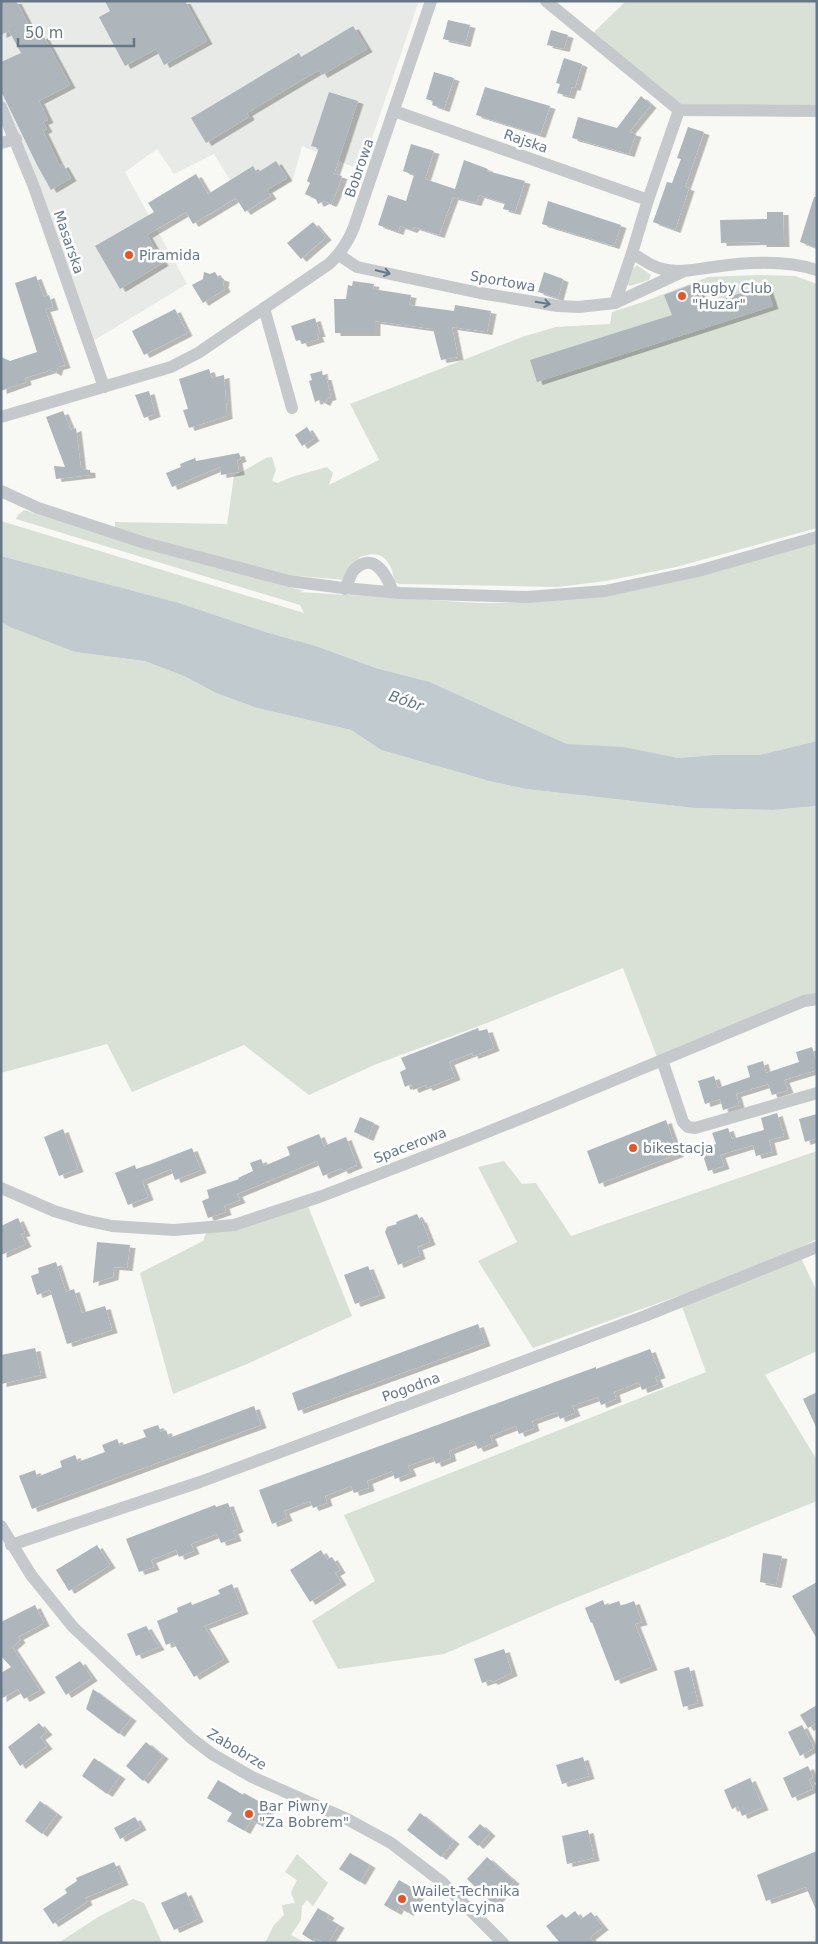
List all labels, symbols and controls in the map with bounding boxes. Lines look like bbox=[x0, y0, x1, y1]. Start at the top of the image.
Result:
scale bar bbox=[18, 15, 134, 47]
text: 50 m bbox=[25, 24, 63, 42]
street label: Rajska bbox=[502, 126, 550, 156]
street label: Bobrowa bbox=[341, 137, 377, 199]
street label: Masarska bbox=[51, 208, 87, 276]
place label: Piramida bbox=[139, 247, 200, 263]
marker: Piramida bbox=[123, 249, 135, 261]
street label: Sportowa bbox=[469, 267, 537, 295]
one-way arrow bbox=[375, 268, 391, 278]
place label: Rugby Club "Huzar" bbox=[692, 280, 772, 312]
marker: Rugby Club "Huzar" bbox=[676, 290, 688, 302]
one-way arrow bbox=[534, 298, 550, 308]
water label: Bóbr bbox=[386, 687, 426, 716]
street label: Spacerowa bbox=[371, 1124, 449, 1166]
place label: bikestacja bbox=[643, 1140, 714, 1156]
marker: bikestacja bbox=[627, 1142, 639, 1154]
street label: Pogodna bbox=[380, 1369, 442, 1405]
street label: Zabobrze bbox=[204, 1725, 270, 1773]
place label: Bar Piwny "Za Bobrem" bbox=[259, 1798, 349, 1830]
marker: Bar Piwny "Za Bobrem" bbox=[243, 1808, 255, 1820]
place label: Wailet-Technika wentylacyjna bbox=[412, 1883, 520, 1915]
marker: Wailet-Technika wentylacyjna bbox=[396, 1893, 408, 1905]

